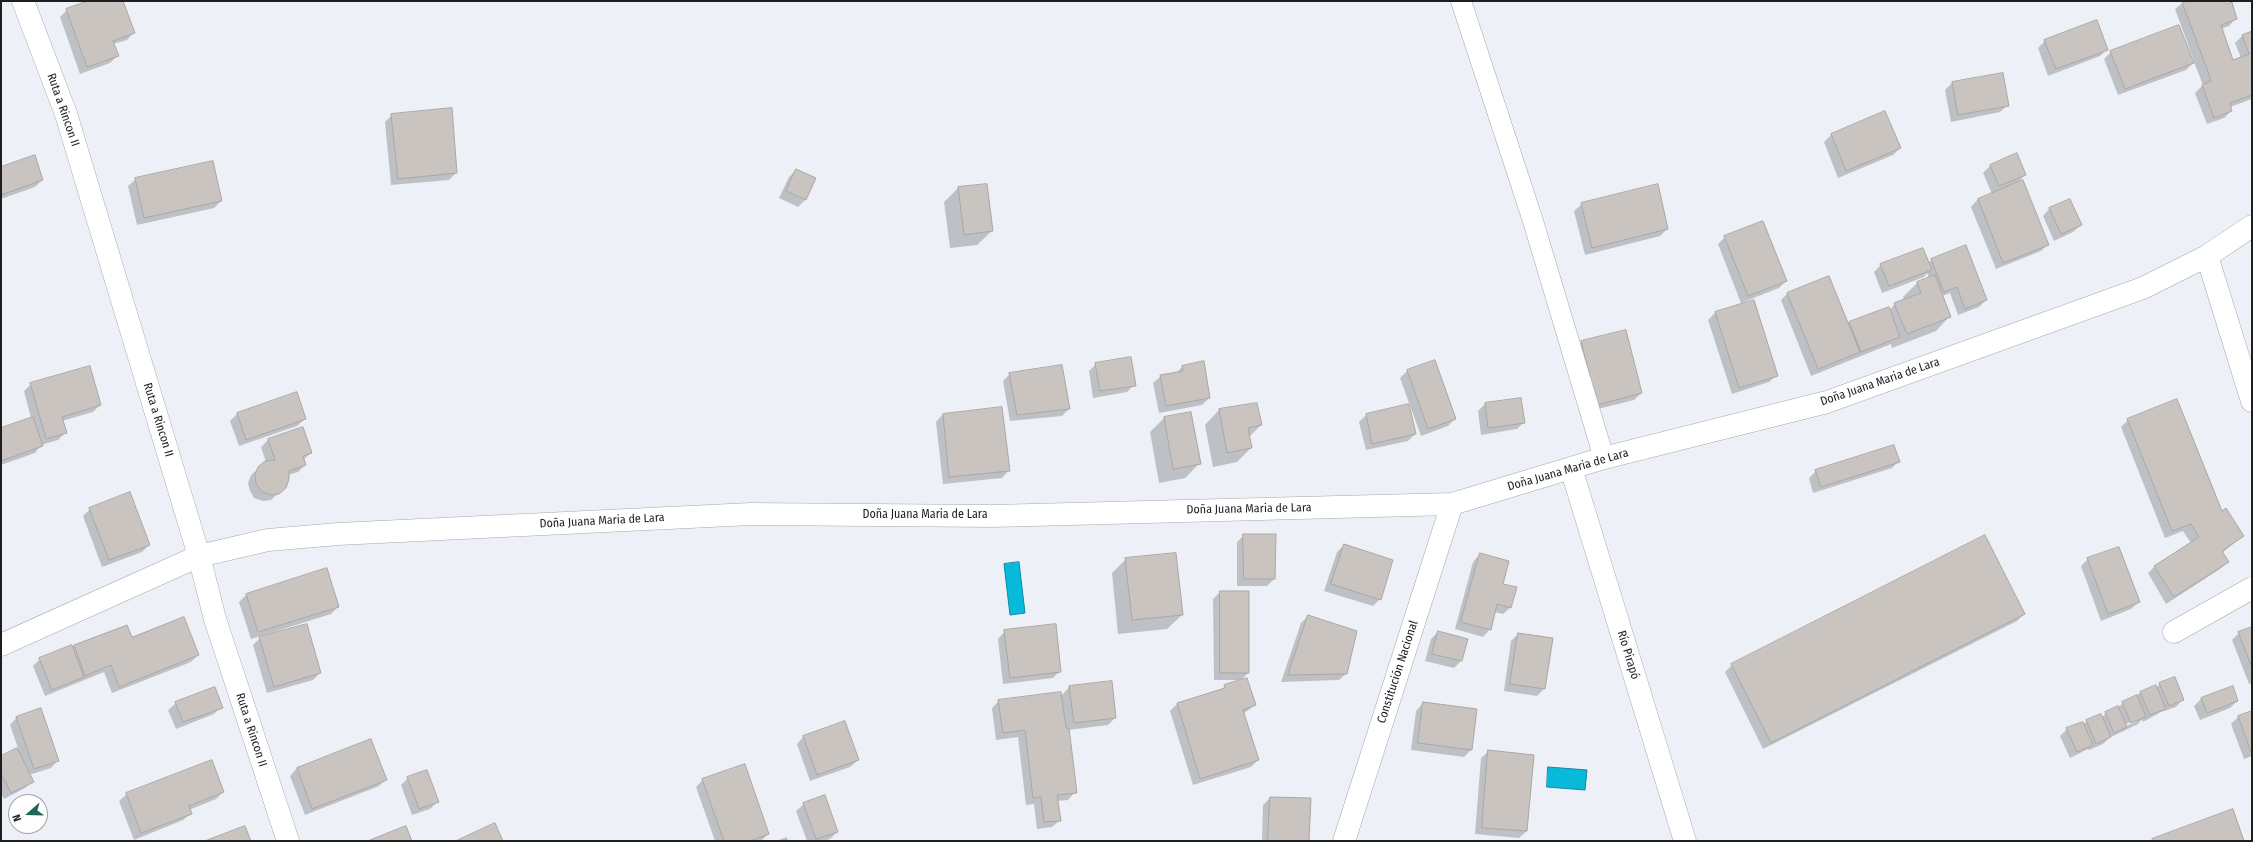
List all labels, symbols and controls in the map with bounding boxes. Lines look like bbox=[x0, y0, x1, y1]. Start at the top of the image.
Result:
street label: Ruta a Rincon II bbox=[44, 71, 82, 149]
street label: Doña Juana Maria de Lara bbox=[1819, 355, 1941, 409]
street label: Ruta a Rincon II bbox=[140, 381, 176, 459]
street label: Doña Juana Maria de Lara bbox=[1506, 446, 1630, 494]
street label: Doña Juana Maria de Lara bbox=[1186, 501, 1312, 517]
street label: Doña Juana Maria de Lara bbox=[862, 508, 988, 522]
street label: Doña Juana Maria de Lara bbox=[539, 511, 665, 531]
street label: Constitución Nacional bbox=[1375, 619, 1421, 725]
street label: Río Pirapó bbox=[1614, 629, 1642, 681]
street label: Ruta a Rincon II bbox=[232, 691, 270, 769]
north arrow bbox=[8, 794, 48, 834]
text: N bbox=[10, 813, 24, 823]

